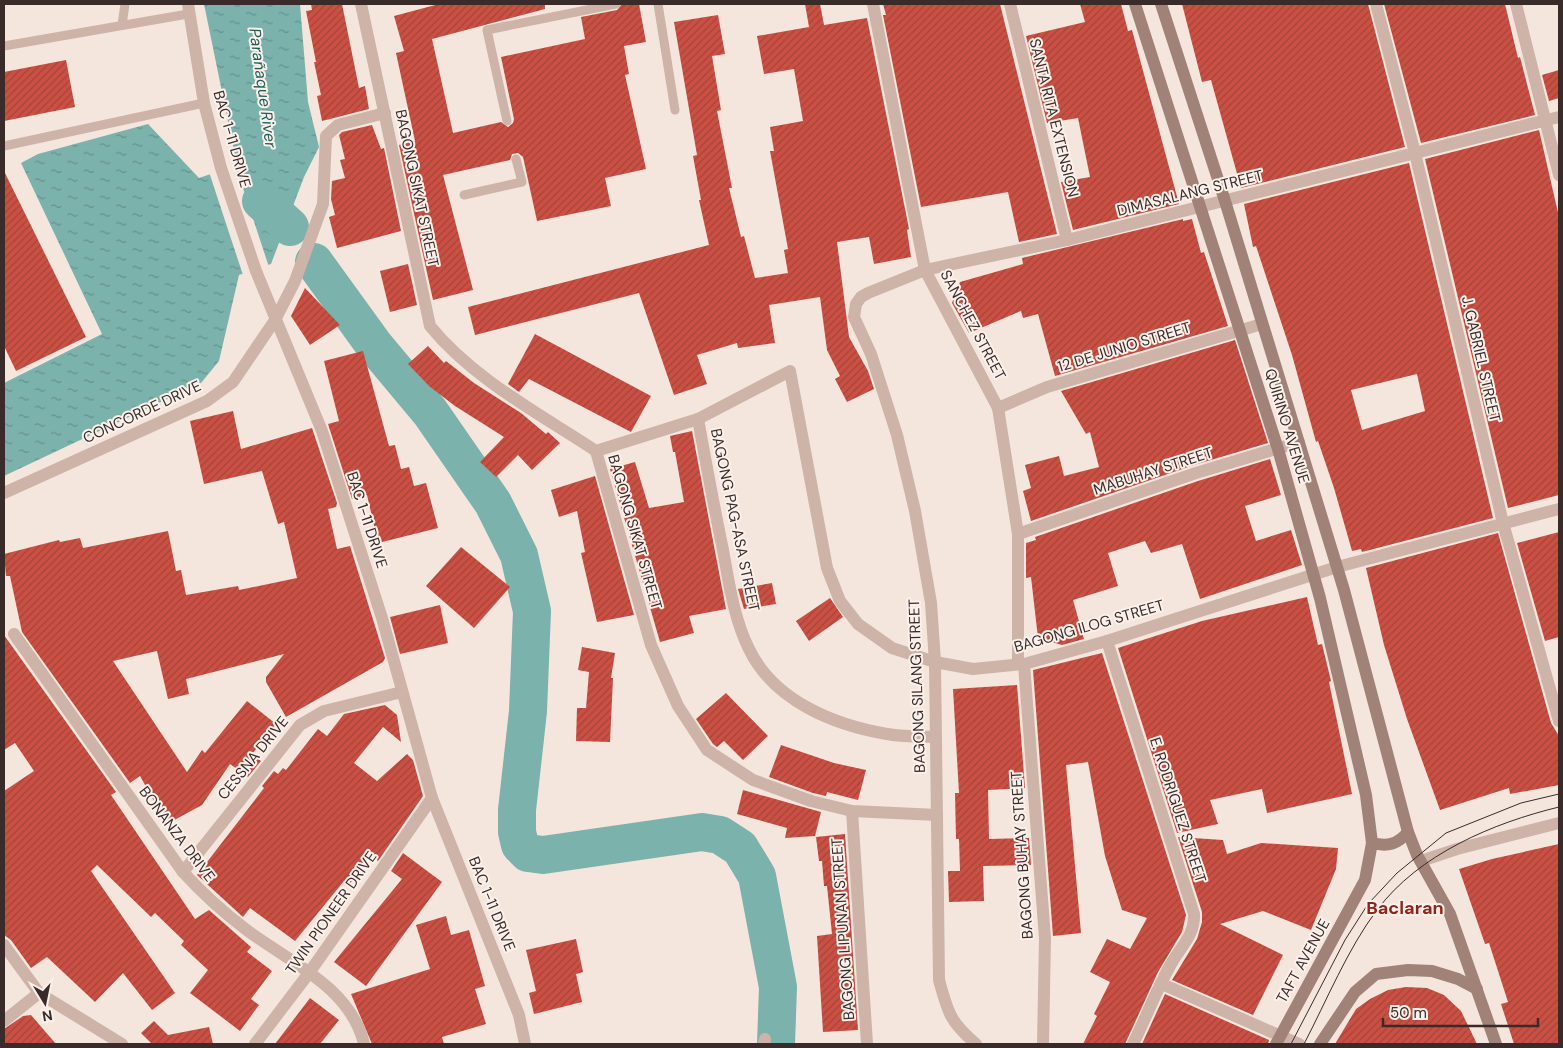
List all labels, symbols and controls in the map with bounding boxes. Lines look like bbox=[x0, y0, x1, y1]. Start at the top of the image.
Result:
water label: Parañaque River bbox=[244, 27, 282, 150]
street label: SANTA RITA EXTENSION bbox=[1025, 37, 1083, 199]
street label: BAC 1-11 DRIVE bbox=[209, 88, 255, 190]
street label: BAGONG SIKAT STREET bbox=[391, 108, 443, 268]
street label: DIMASALANG STREET bbox=[1115, 165, 1265, 221]
street label: SANCHEZ STREET bbox=[936, 267, 1010, 383]
street label: J. GABRIEL STREET bbox=[1457, 294, 1505, 424]
street label: 12 DE JUNIO STREET bbox=[1055, 317, 1193, 377]
street label: QUIRINO AVENUE bbox=[1260, 366, 1314, 486]
street label: CONCORDE DRIVE bbox=[80, 376, 204, 448]
street label: BAGONG PAG-ASA STREET bbox=[706, 427, 764, 613]
street label: MABUHAY STREET bbox=[1091, 442, 1215, 500]
street label: BAGONG SIKAT STREET bbox=[603, 452, 667, 612]
street label: BAC 1-11 DRIVE bbox=[342, 469, 392, 571]
street label: BAGONG ILOG STREET bbox=[1012, 595, 1166, 657]
street label: BAGONG SILANG STREET bbox=[904, 599, 930, 773]
street label: CESSNA DRIVE bbox=[213, 712, 293, 804]
street label: E. RODRIGUEZ STREET bbox=[1145, 735, 1211, 885]
street label: BAGONG BUHAY STREET bbox=[1006, 770, 1038, 940]
street label: BONANZA DRIVE bbox=[135, 782, 219, 886]
street label: BAGONG LIPUNAN STREET bbox=[827, 837, 859, 1021]
street label: TWIN PIONEER DRIVE bbox=[281, 847, 381, 979]
street label: BAC 1-11 DRIVE bbox=[464, 854, 520, 954]
district label: Baclaran bbox=[1366, 896, 1444, 920]
street label: TAFT AVENUE bbox=[1272, 915, 1334, 1007]
north arrow bbox=[20, 978, 70, 1028]
scale bar bbox=[1383, 996, 1538, 1028]
text: 50 m bbox=[1390, 1003, 1427, 1023]
text: N bbox=[41, 1006, 54, 1026]

